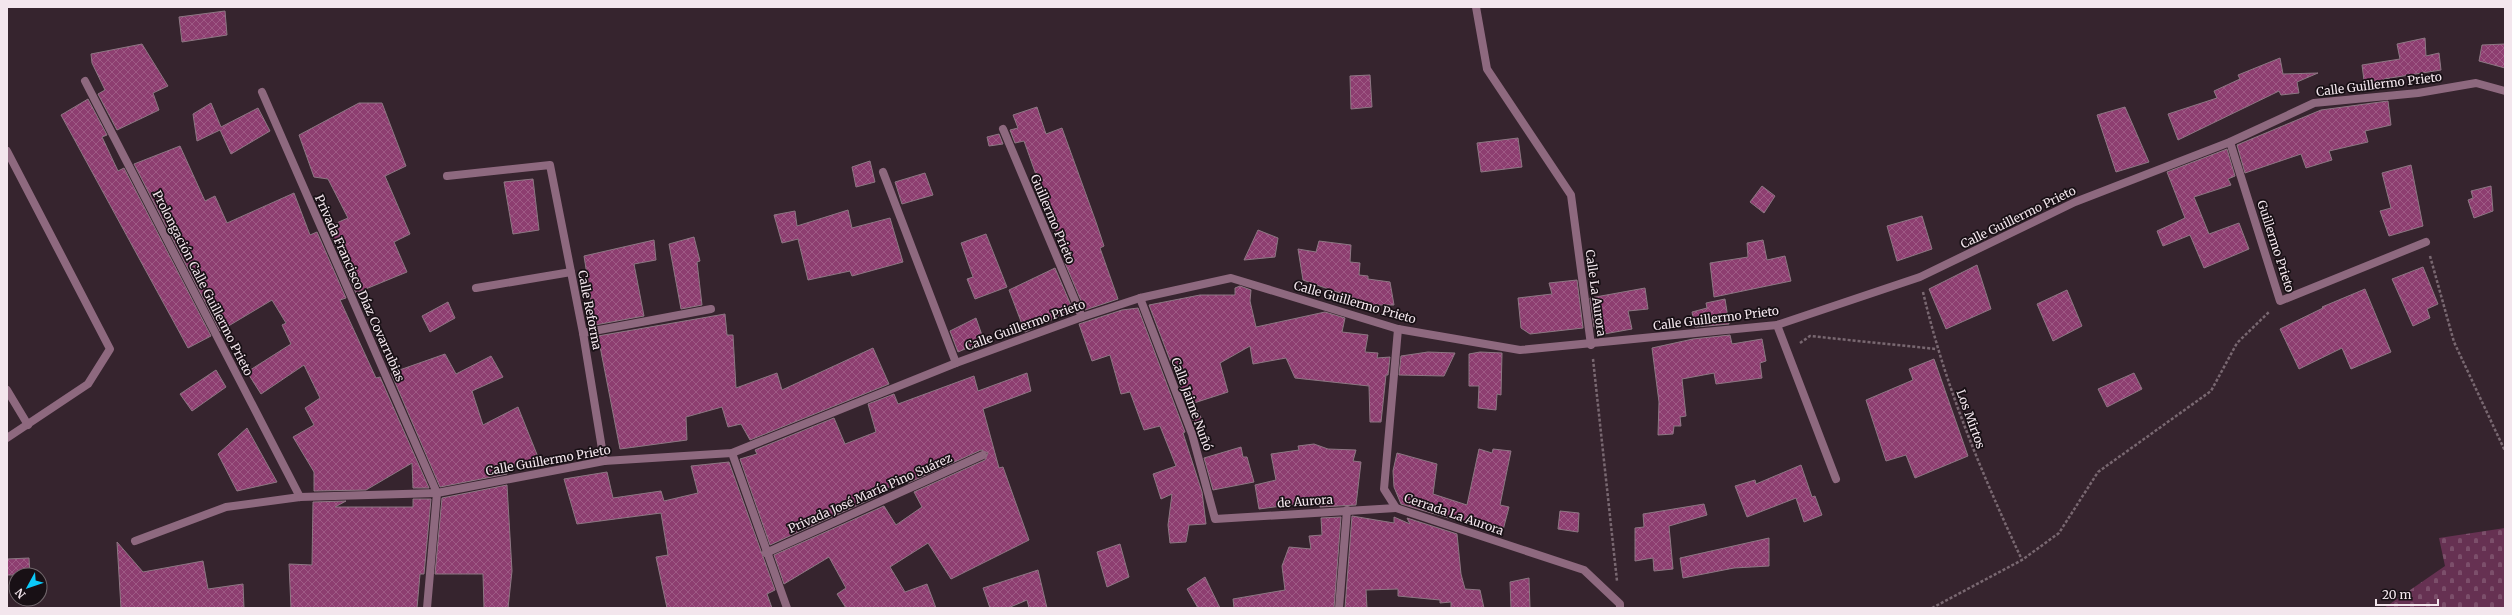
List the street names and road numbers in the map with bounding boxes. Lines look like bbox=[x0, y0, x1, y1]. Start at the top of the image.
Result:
street label: Calle Guillermo Prieto bbox=[2315, 69, 2443, 99]
street label: Guillermo Prieto bbox=[1027, 172, 1079, 266]
street label: Calle Guillermo Prieto bbox=[1958, 183, 2078, 251]
street label: Prolongación Calle Guillermo Prieto bbox=[150, 188, 256, 378]
street label: Privada Francisco Díaz Covarrubias bbox=[312, 192, 408, 384]
street label: Guillermo Prieto bbox=[2254, 198, 2298, 294]
street label: Calle La Aurora bbox=[1582, 249, 1610, 338]
street label: Calle Reforma bbox=[575, 269, 605, 352]
street label: Calle Guillermo Prieto bbox=[1292, 277, 1418, 327]
street label: Calle Guillermo Prieto bbox=[963, 296, 1087, 354]
street label: Calle Guillermo Prieto bbox=[1652, 303, 1780, 333]
street label: Calle Jaime Nuñó bbox=[1168, 355, 1216, 453]
street label: Los Mirtos bbox=[1953, 387, 1989, 451]
street label: Calle Guillermo Prieto bbox=[484, 442, 612, 478]
street label: Privada José María Pino Suárez bbox=[786, 450, 955, 536]
street label: Cerrada La Aurora bbox=[1402, 490, 1506, 538]
street label: de Aurora bbox=[1277, 492, 1334, 510]

